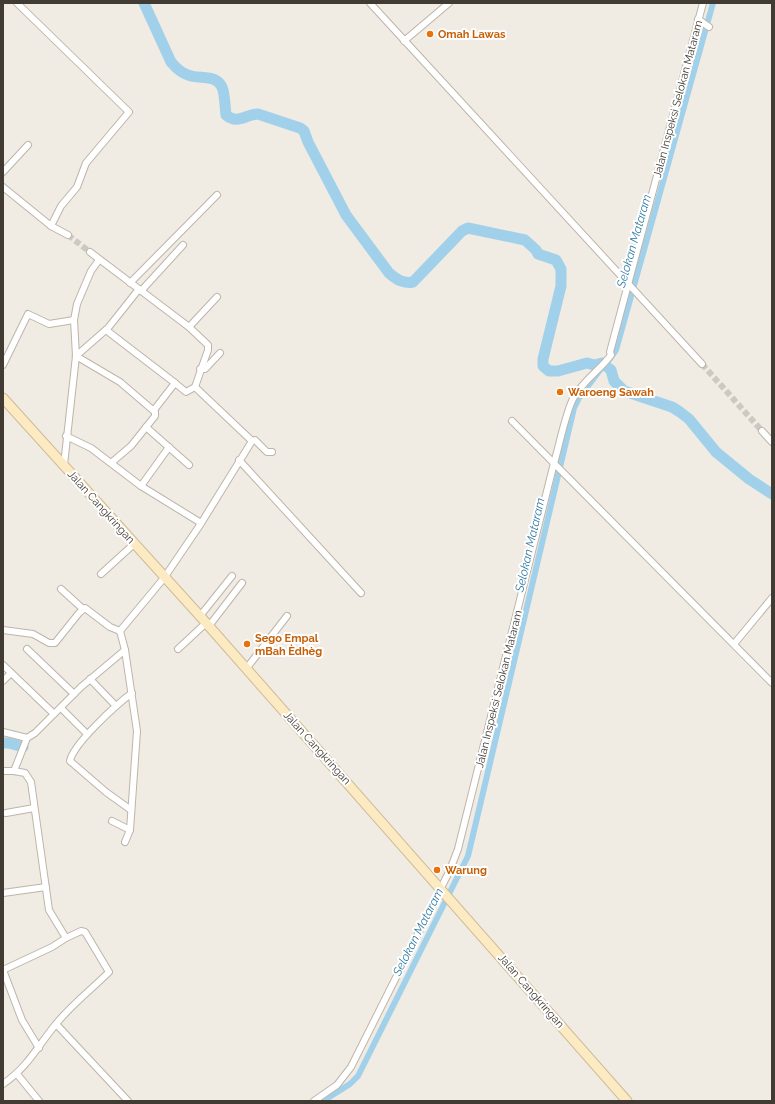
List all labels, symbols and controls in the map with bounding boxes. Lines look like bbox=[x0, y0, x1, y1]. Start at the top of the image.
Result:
street label: Jalan Inspeksi Selokan Mataram bbox=[651, 19, 705, 179]
place label: Omah Lawas bbox=[438, 28, 506, 41]
marker: Omah Lawas bbox=[425, 29, 435, 39]
water label: Selokan Mataram bbox=[614, 193, 654, 290]
place label: Waroeng Sawah bbox=[568, 386, 654, 399]
marker: Waroeng Sawah bbox=[555, 387, 565, 397]
street label: Jalan Cangkringan bbox=[65, 468, 137, 546]
water label: Selokan Mataram bbox=[512, 496, 548, 595]
street label: Jalan Inspeksi Selokan Mataram bbox=[473, 609, 525, 769]
place label: Sego Empal mBah Èdhèg bbox=[255, 632, 322, 658]
marker: Sego Empal mBah Èdhèg bbox=[242, 639, 252, 649]
street label: Jalan Cangkringan bbox=[281, 709, 353, 787]
place label: Warung bbox=[445, 864, 487, 877]
marker: Warung bbox=[432, 865, 442, 875]
water label: Selokan Mataram bbox=[389, 886, 446, 979]
street label: Jalan Cangkringan bbox=[495, 951, 567, 1031]

